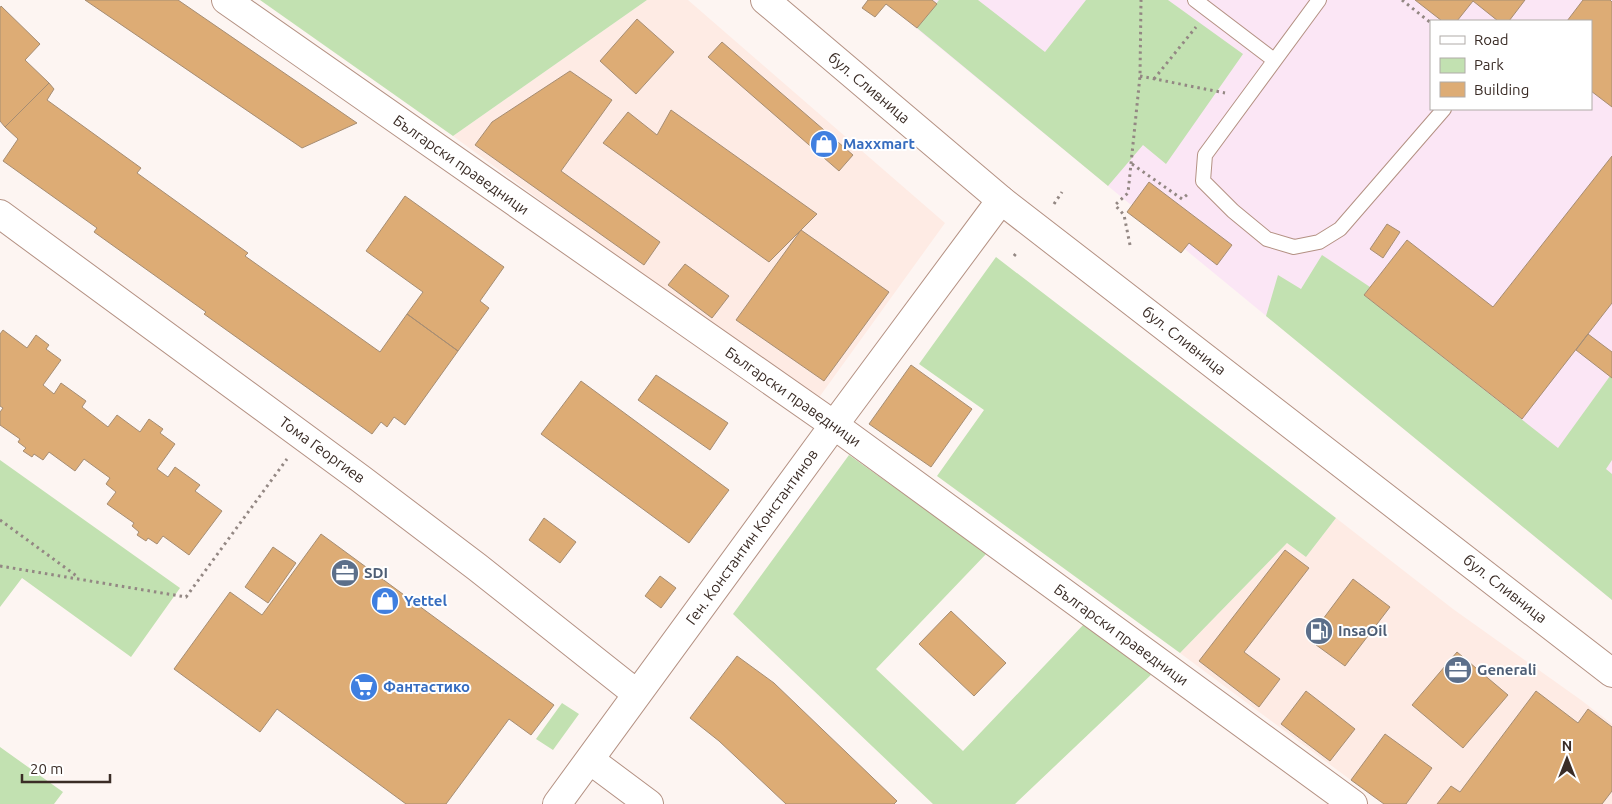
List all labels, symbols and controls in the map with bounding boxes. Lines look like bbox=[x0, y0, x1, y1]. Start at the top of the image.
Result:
legend bbox=[1430, 20, 1592, 110]
text: Road bbox=[1474, 31, 1509, 48]
street label: бул. Сливница bbox=[825, 49, 914, 127]
text: Park bbox=[1474, 56, 1504, 73]
text: Building bbox=[1474, 81, 1529, 98]
street label: Български праведници bbox=[390, 111, 532, 218]
shop icon: Maxxmart bbox=[809, 129, 839, 159]
place label: Maxxmart bbox=[843, 135, 915, 152]
street label: бул. Сливница bbox=[1139, 303, 1229, 378]
street label: Български праведници bbox=[722, 343, 864, 450]
street label: Тома Георгиев bbox=[276, 413, 368, 486]
street label: Ген. Константин Константинов bbox=[682, 446, 821, 628]
street label: бул. Сливница bbox=[1460, 551, 1550, 626]
office icon: SDI bbox=[330, 558, 360, 588]
place label: SDI bbox=[364, 564, 388, 581]
street label: Български праведници bbox=[1051, 580, 1192, 689]
shop icon: Yettel bbox=[370, 586, 400, 616]
place label: Yettel bbox=[404, 592, 447, 609]
fuel station icon: InsaOil bbox=[1304, 616, 1334, 646]
place label: InsaOil bbox=[1338, 622, 1387, 639]
office icon: Generali bbox=[1443, 655, 1473, 685]
place label: Generali bbox=[1477, 661, 1536, 678]
supermarket icon: Фантастико bbox=[349, 672, 379, 702]
place label: Фантастико bbox=[383, 678, 470, 695]
north arrow bbox=[1542, 734, 1592, 784]
text: N bbox=[1562, 738, 1572, 754]
scale bar bbox=[22, 752, 110, 784]
text: 20 m bbox=[30, 760, 63, 777]

